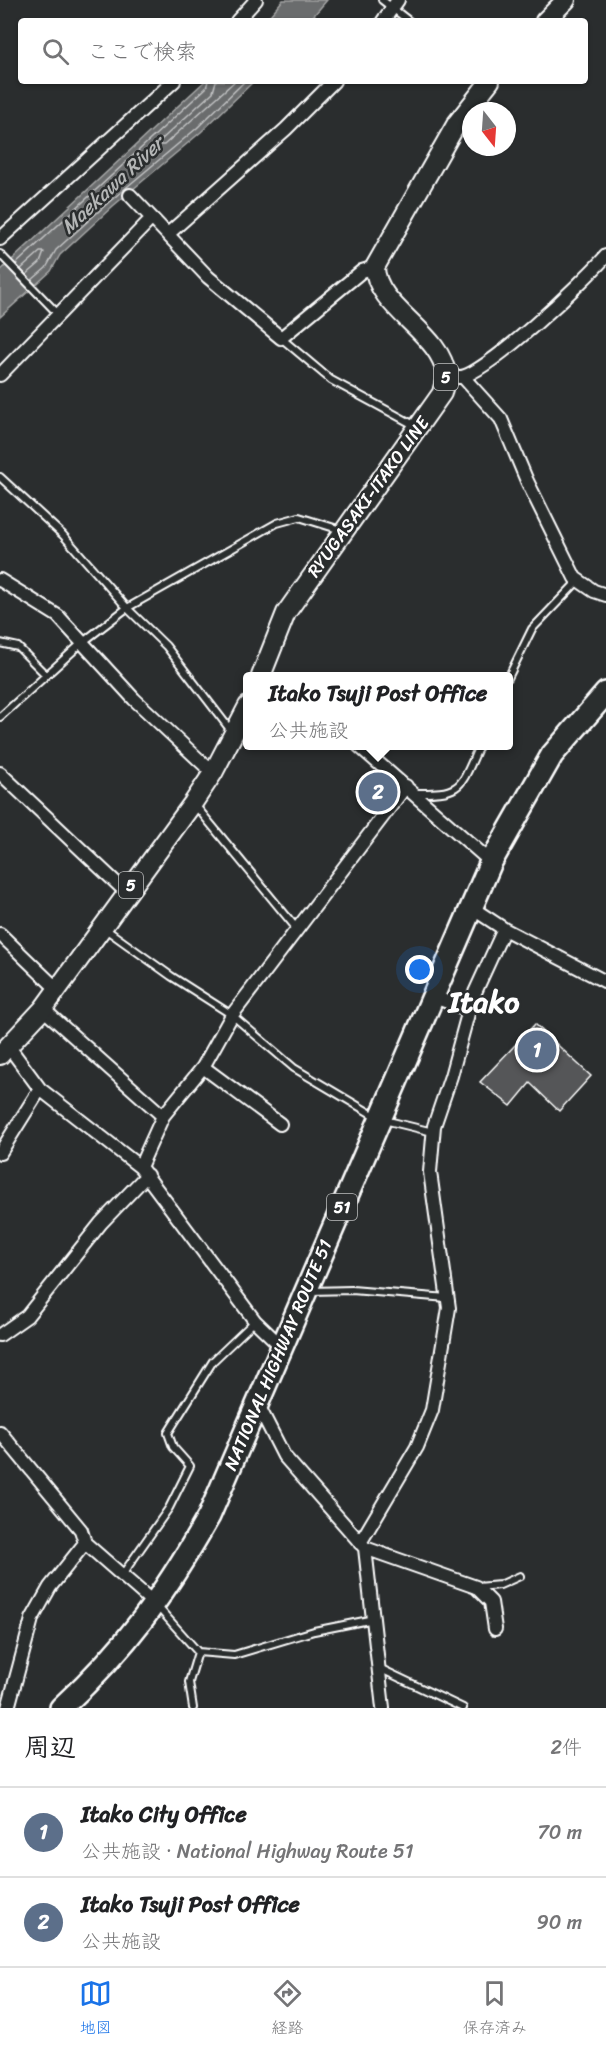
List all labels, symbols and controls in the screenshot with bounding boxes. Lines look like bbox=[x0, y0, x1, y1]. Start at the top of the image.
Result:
search box bbox=[18, 18, 588, 84]
text: ここで検索 bbox=[87, 32, 197, 71]
icon: search bbox=[39, 35, 72, 68]
north arrow bbox=[462, 102, 516, 156]
water label: Maekawa River bbox=[52, 125, 175, 243]
road number: 5 bbox=[434, 364, 458, 390]
street label: RYUGASAKI-ITAKO LINE bbox=[298, 409, 438, 584]
popup bbox=[243, 672, 513, 750]
text: Itako Tsuji Post Office bbox=[269, 674, 487, 713]
text: 公共施設 bbox=[269, 713, 349, 748]
pin: 2 bbox=[358, 770, 398, 814]
road number: 5 bbox=[119, 872, 143, 898]
your location bbox=[405, 955, 434, 984]
district label: Itako bbox=[446, 975, 520, 1029]
pin: 1 bbox=[518, 1028, 556, 1072]
road number: 51 bbox=[327, 1194, 357, 1220]
street label: NATIONAL HIGHWAY ROUTE 51 bbox=[215, 1234, 341, 1476]
text: 周辺 bbox=[24, 1724, 76, 1770]
text: 2件 bbox=[550, 1730, 582, 1765]
text: Itako City Office bbox=[81, 1795, 247, 1834]
text: 1 bbox=[39, 1815, 48, 1850]
text: 70 m bbox=[537, 1815, 582, 1850]
text: 公共施設 · National Highway Route 51 bbox=[81, 1834, 414, 1869]
text: Itako Tsuji Post Office bbox=[81, 1885, 300, 1924]
text: 2 bbox=[38, 1905, 49, 1940]
text: 90 m bbox=[537, 1905, 582, 1940]
text: 公共施設 bbox=[81, 1924, 161, 1959]
tab: 地図 bbox=[79, 1977, 112, 2042]
tab: 経路 bbox=[271, 1977, 304, 2042]
tab: 保存済み bbox=[463, 1977, 527, 2042]

